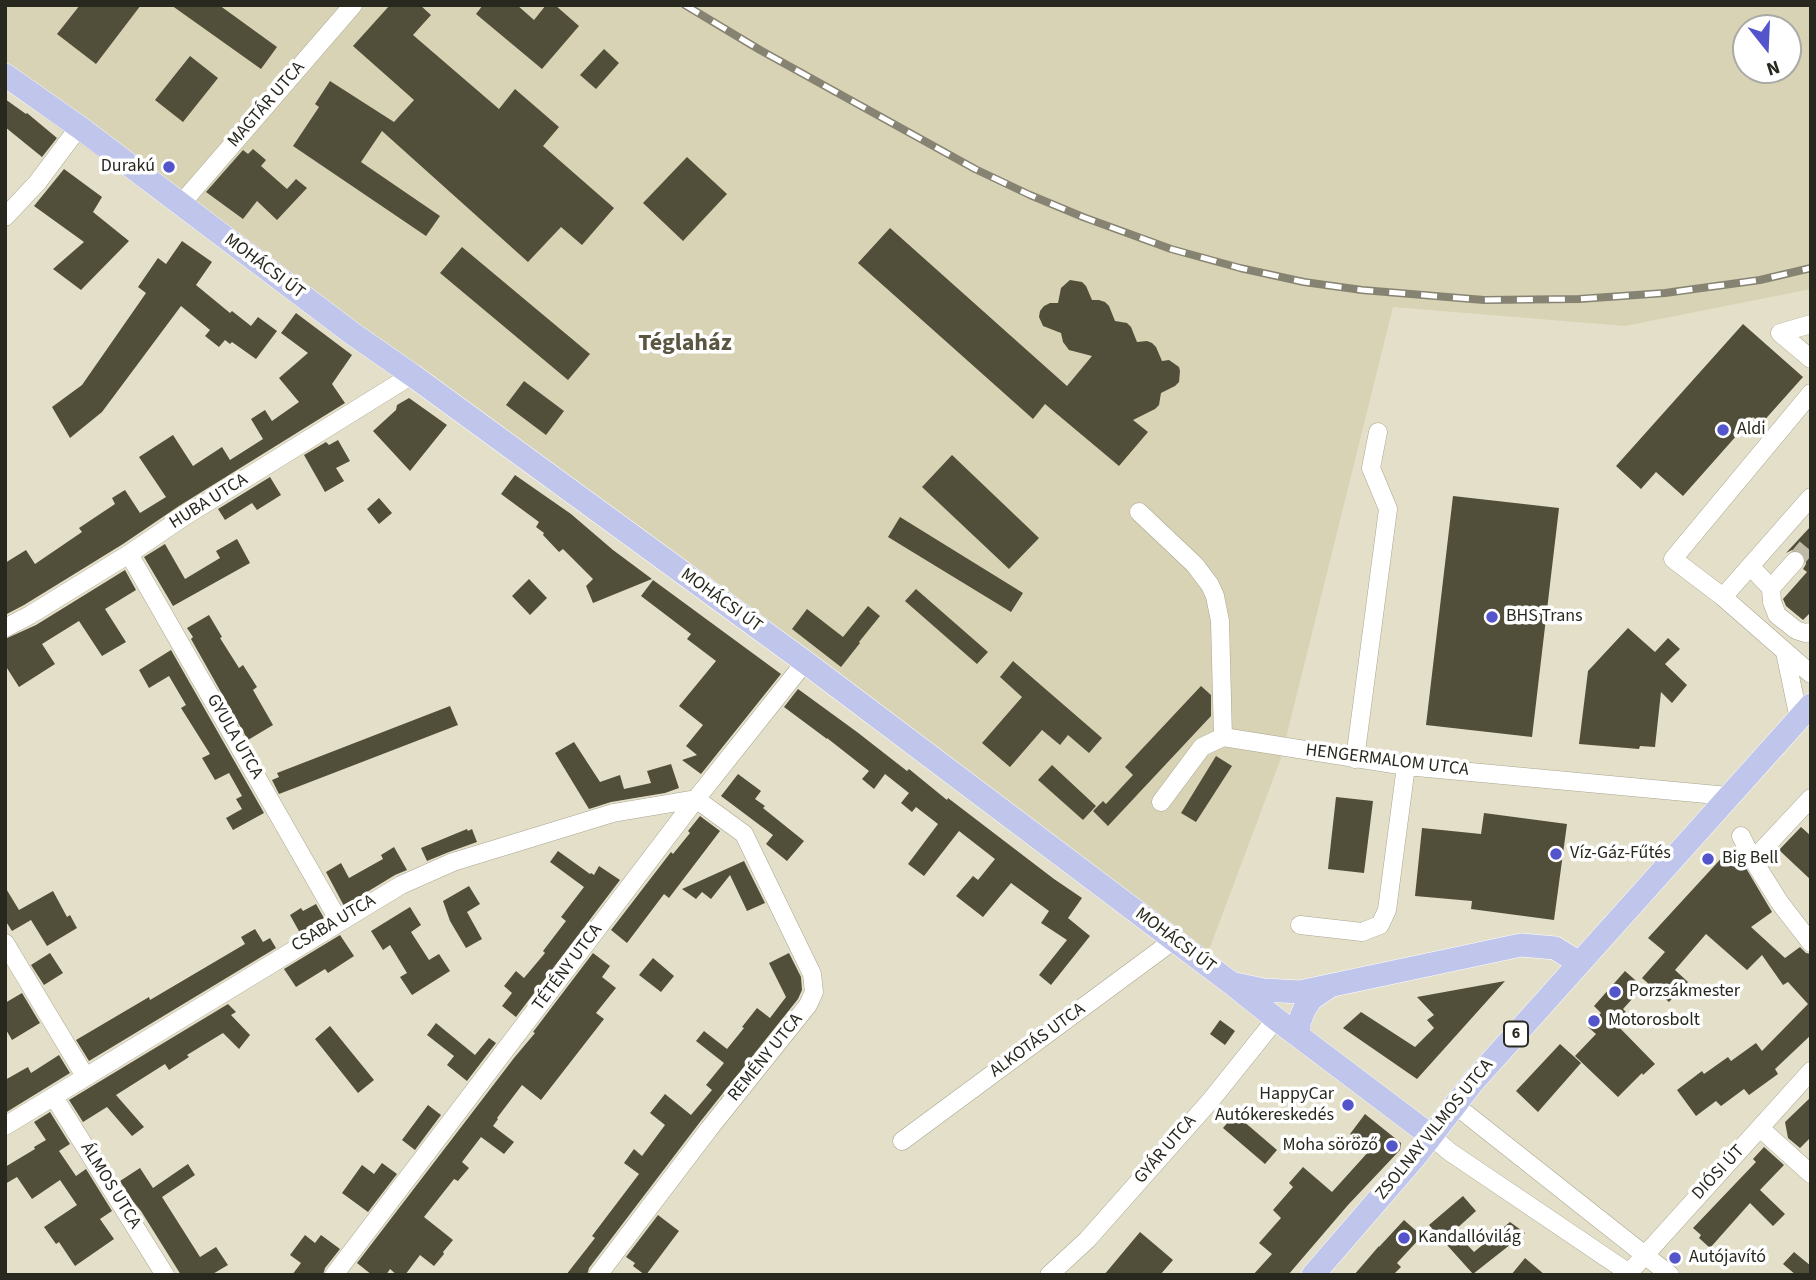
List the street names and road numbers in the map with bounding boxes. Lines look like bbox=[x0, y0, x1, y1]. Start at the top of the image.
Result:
street label: MAGTÁR UTCA bbox=[224, 58, 310, 152]
street label: MOHÁCSI ÚT bbox=[219, 230, 309, 304]
street label: HUBA UTCA bbox=[166, 469, 252, 535]
street label: MOHÁCSI ÚT bbox=[676, 564, 766, 638]
street label: GYULA UTCA bbox=[201, 691, 267, 783]
street label: HENGERMALOM UTCA bbox=[1304, 740, 1470, 782]
street label: CSABA UTCA bbox=[288, 891, 380, 957]
street label: MOHÁCSI ÚT bbox=[1130, 904, 1220, 978]
street label: TÉTÉNY UTCA bbox=[528, 920, 608, 1016]
street label: ALKOTÁS UTCA bbox=[986, 999, 1090, 1083]
street label: REMÉNY UTCA bbox=[724, 1010, 808, 1106]
road number: 6 bbox=[1504, 1022, 1528, 1046]
street label: ZSOLNAY VILMOS UTCA bbox=[1372, 1055, 1498, 1205]
street label: GYÁR UTCA bbox=[1130, 1111, 1202, 1189]
street label: ÁLMOS UTCA bbox=[75, 1139, 145, 1233]
street label: DIÓSI ÚT bbox=[1688, 1141, 1750, 1205]

